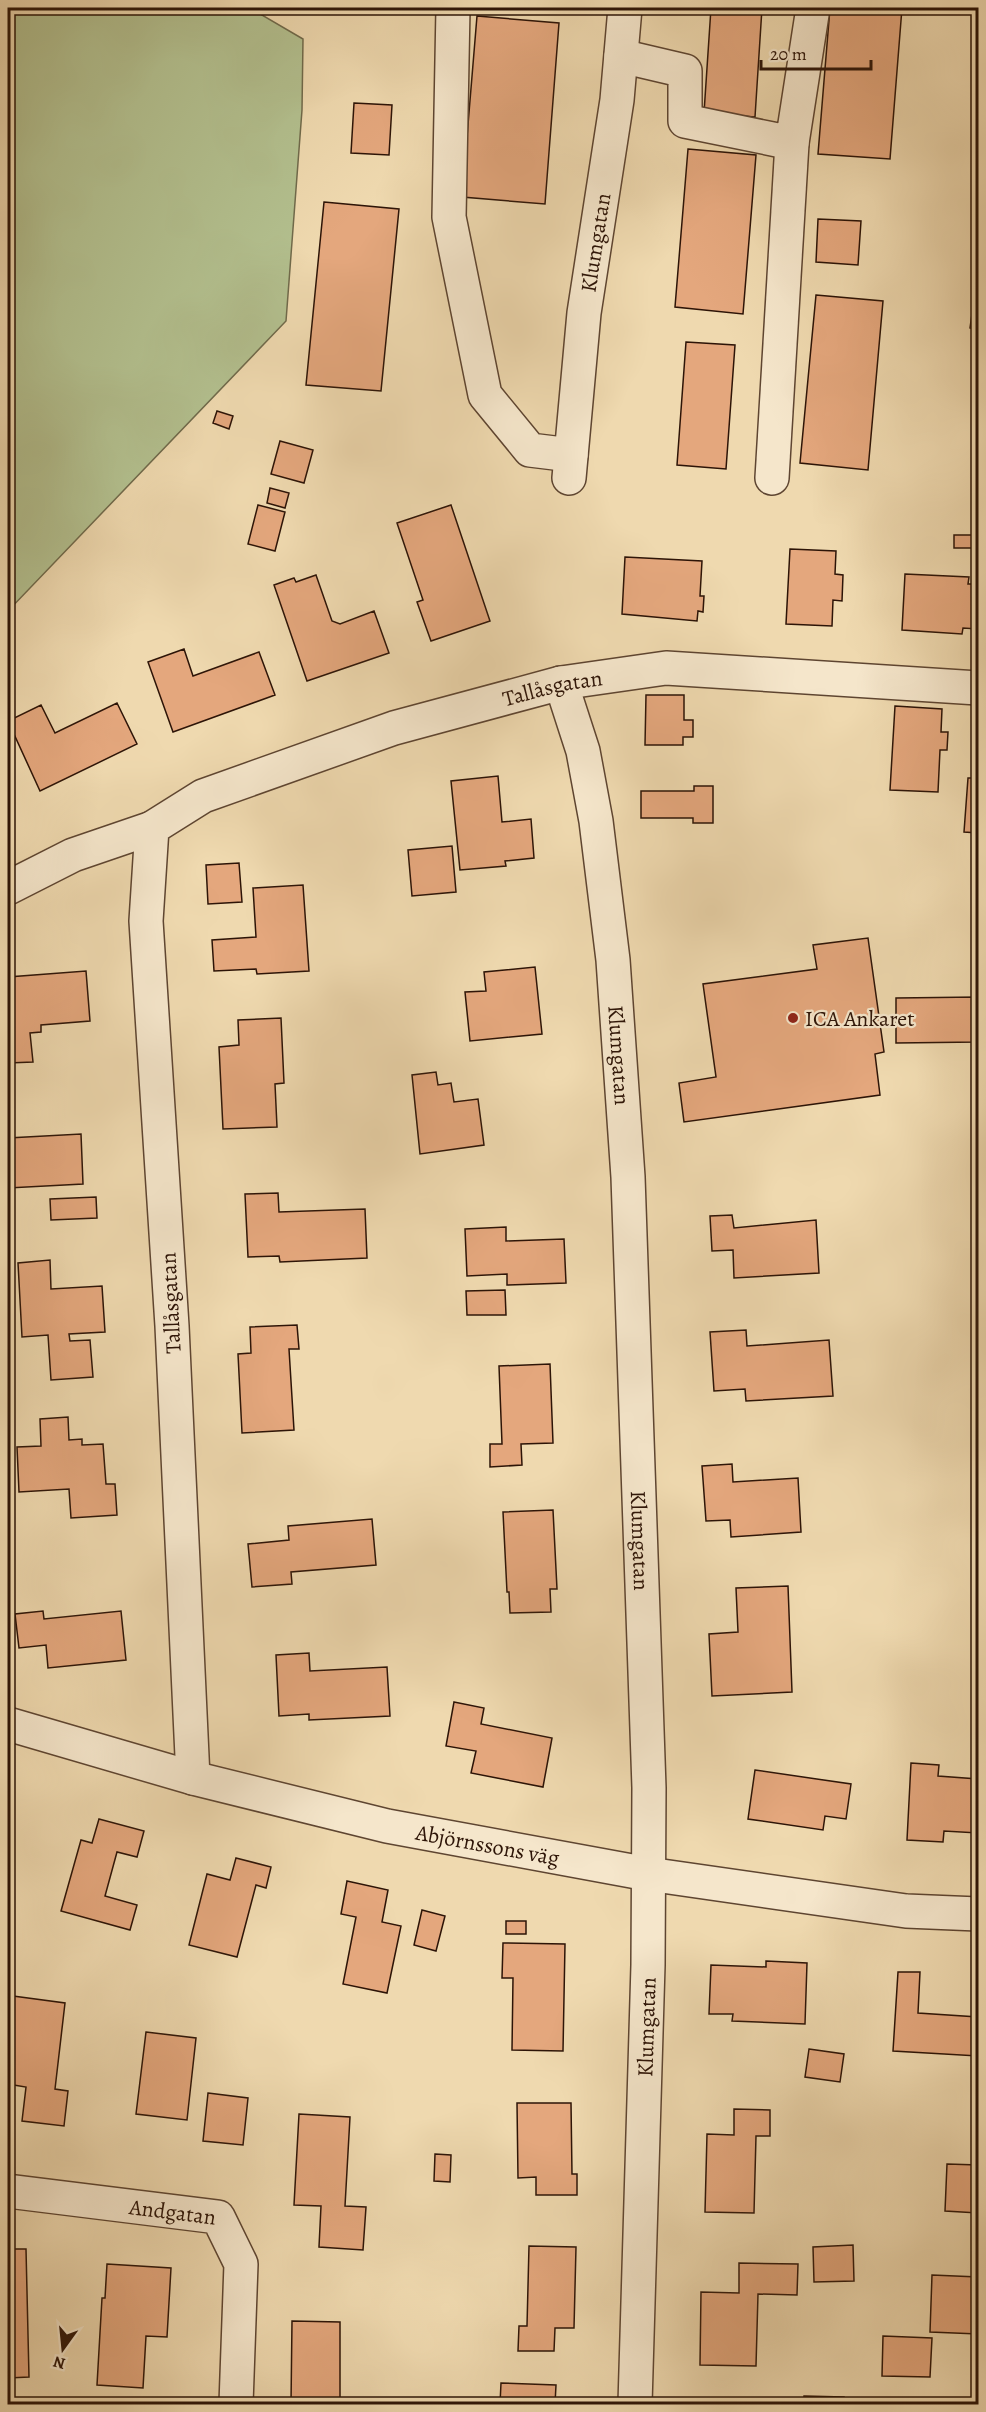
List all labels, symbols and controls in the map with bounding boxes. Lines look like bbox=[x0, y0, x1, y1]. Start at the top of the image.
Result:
scale bar bbox=[761, 33, 870, 71]
text: 20 m bbox=[770, 42, 807, 66]
street label: Klumgatan bbox=[573, 191, 618, 294]
street label: Tallåsgatan bbox=[499, 663, 604, 714]
street label: Klumgatan bbox=[600, 1004, 637, 1106]
place label: ICA Ankaret bbox=[805, 1004, 914, 1034]
marker: ICA Ankaret bbox=[786, 1011, 800, 1025]
street label: Tallåsgatan bbox=[153, 1251, 189, 1354]
street label: Klumgatan bbox=[623, 1490, 656, 1591]
street label: Abjörnssons väg bbox=[412, 1817, 562, 1873]
street label: Klumgatan bbox=[630, 1977, 664, 2078]
street label: Andgatan bbox=[127, 2192, 218, 2233]
north arrow bbox=[33, 2319, 93, 2379]
text: N bbox=[51, 2350, 68, 2375]

